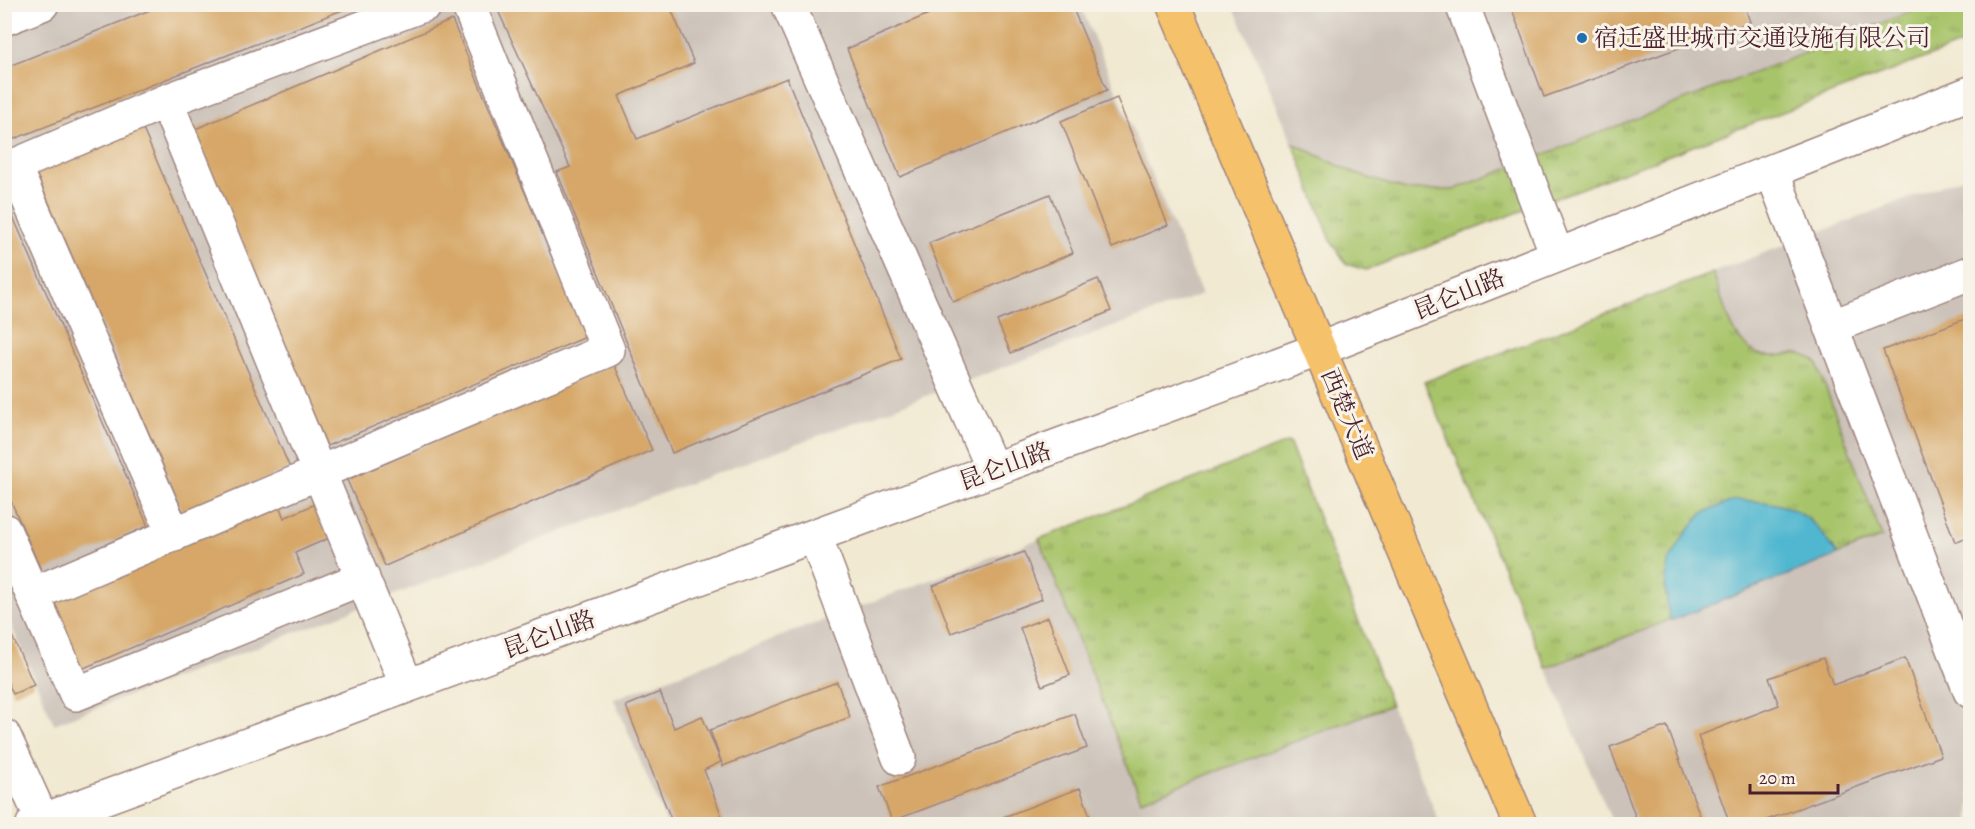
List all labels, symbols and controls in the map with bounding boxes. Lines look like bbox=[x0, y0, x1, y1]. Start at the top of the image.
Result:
place label: 宿迁盛世城市交通设施有限公司 bbox=[1594, 22, 1930, 54]
marker: 宿迁盛世城市交通设施有限公司 bbox=[1575, 31, 1589, 45]
street label: 昆仑山路 bbox=[1409, 261, 1509, 327]
street label: 西楚大道 bbox=[1314, 364, 1380, 464]
street label: 昆仑山路 bbox=[954, 435, 1056, 497]
street label: 昆仑山路 bbox=[498, 603, 600, 665]
scale bar bbox=[1750, 757, 1838, 795]
text: 20 m bbox=[1759, 766, 1796, 790]

